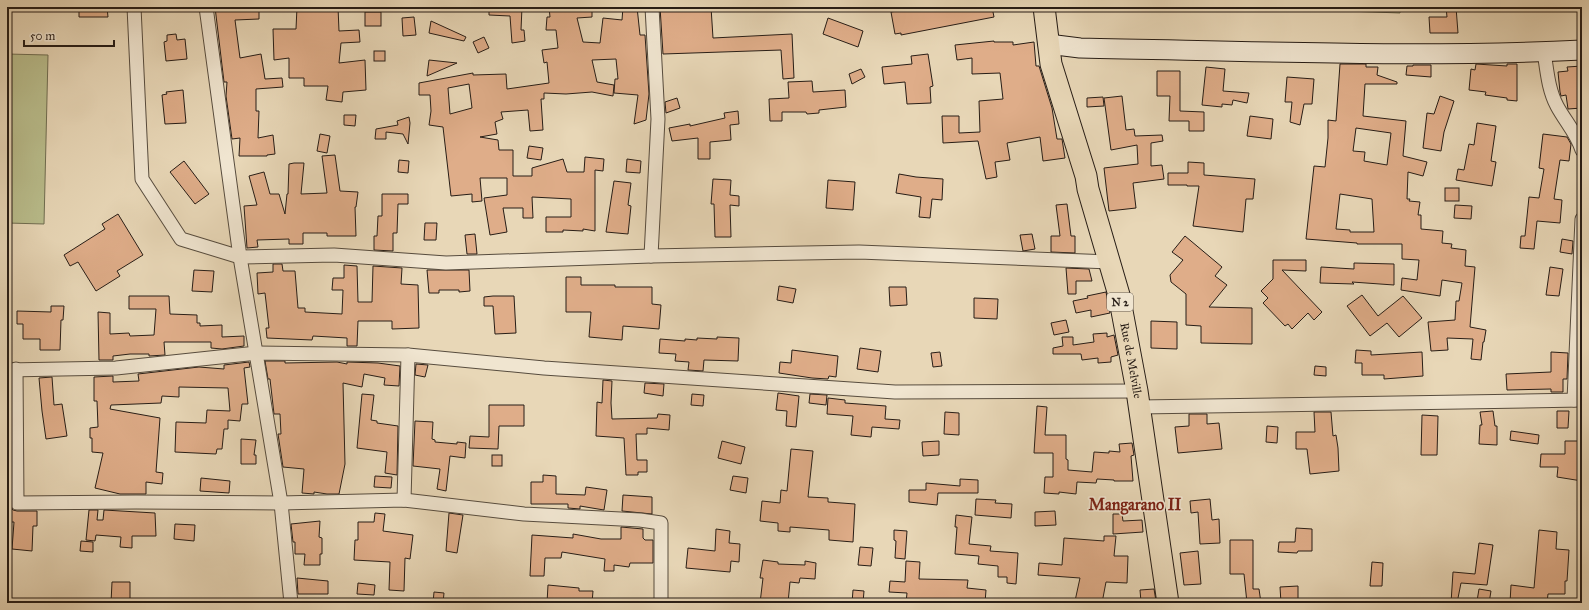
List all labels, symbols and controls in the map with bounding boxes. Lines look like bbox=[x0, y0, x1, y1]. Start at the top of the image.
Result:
scale bar bbox=[24, 22, 114, 48]
text: 50 m bbox=[30, 29, 55, 43]
road number: N 2 bbox=[1107, 293, 1133, 311]
street label: Rue de Melville bbox=[1117, 321, 1145, 399]
district label: Mangarano II bbox=[1089, 495, 1182, 515]

